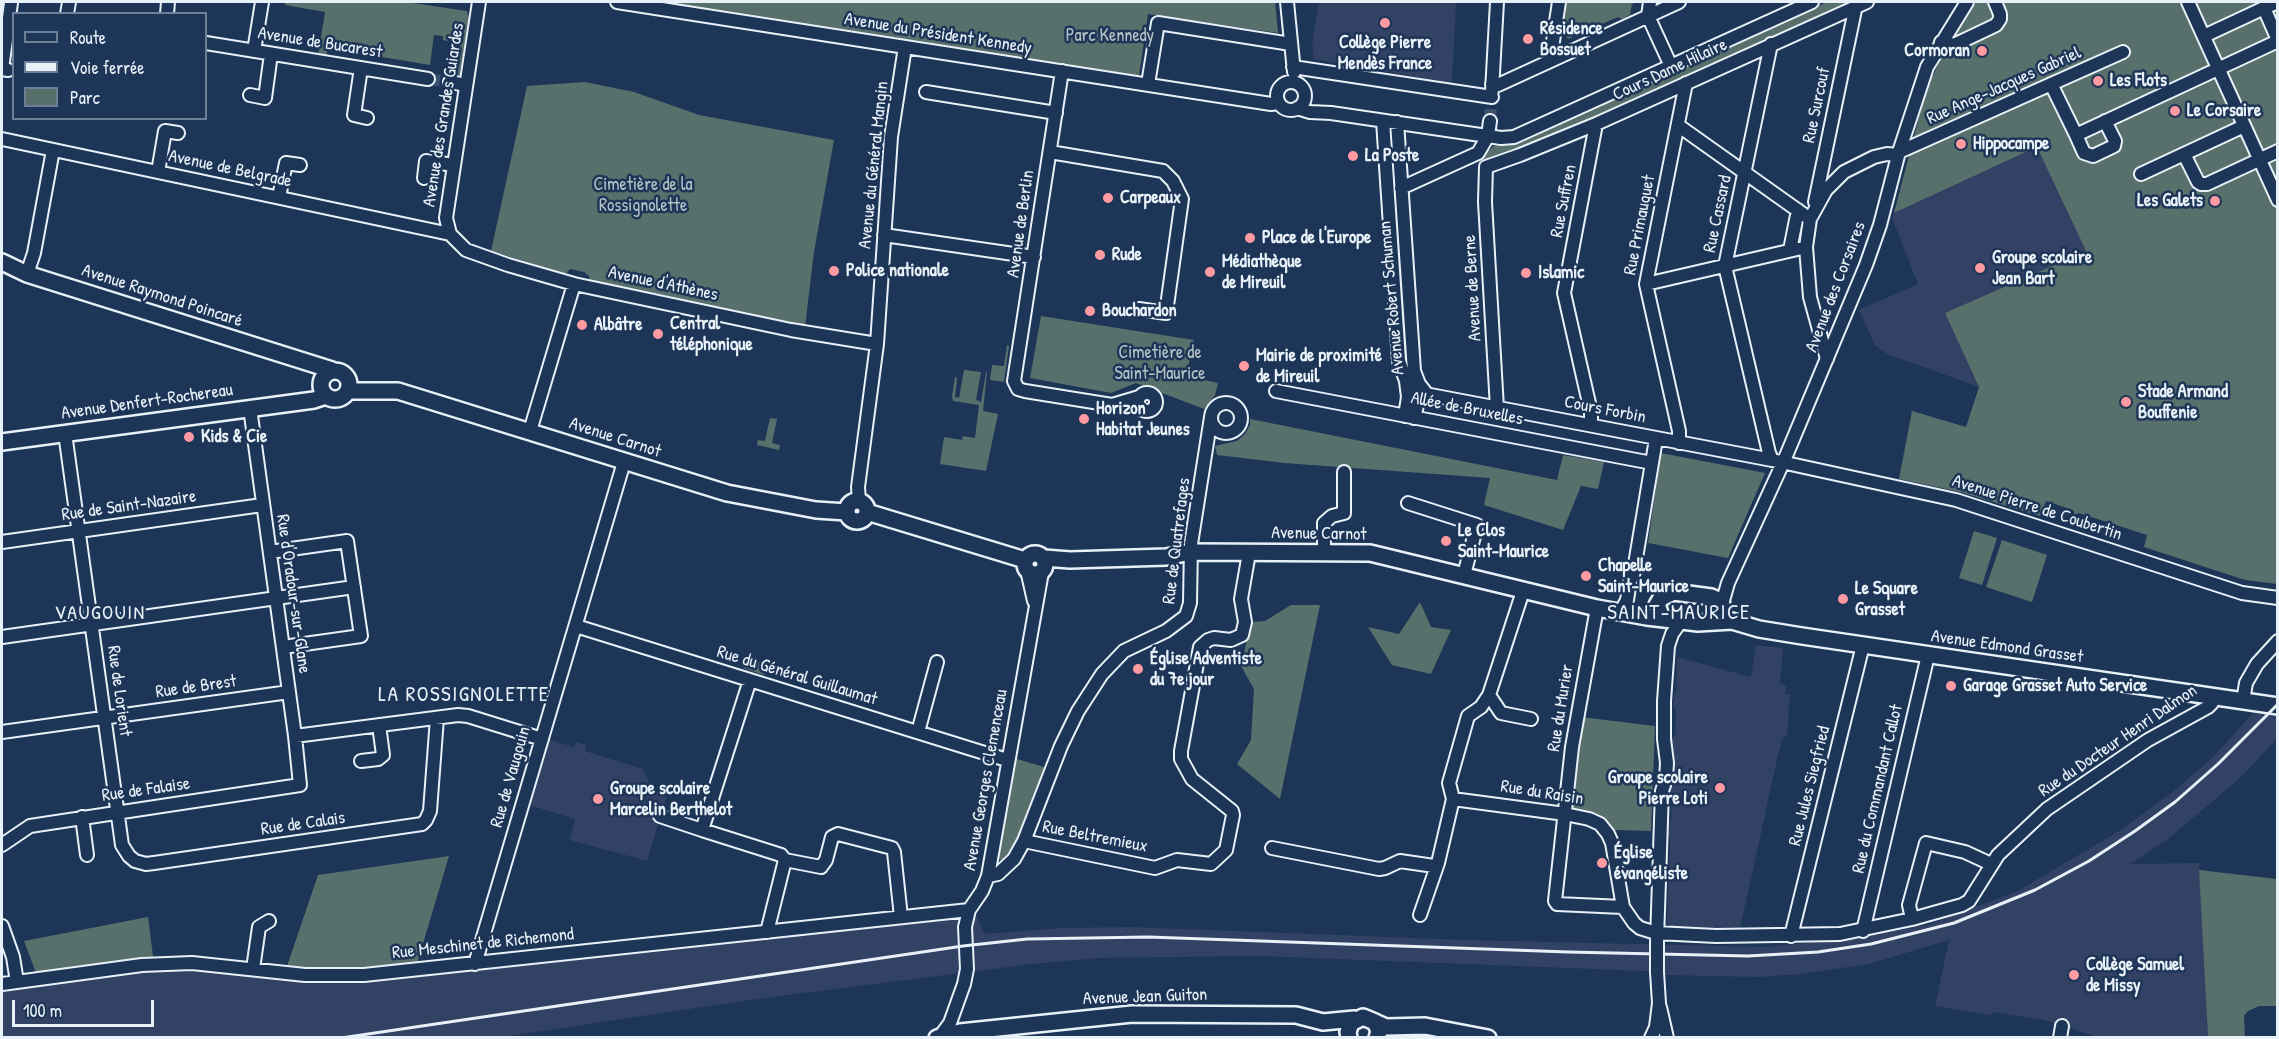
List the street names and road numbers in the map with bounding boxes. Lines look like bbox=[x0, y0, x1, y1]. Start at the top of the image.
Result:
street label: Avenue du Président Kennedy bbox=[843, 9, 1033, 59]
street label: Avenue des Grandes Guiardes bbox=[419, 21, 469, 209]
street label: Avenue de Bucarest bbox=[256, 23, 384, 63]
street label: Cours Dame Hilaire bbox=[1609, 34, 1731, 106]
street label: Rue Ange-Jacques Gabriel bbox=[1924, 42, 2084, 130]
street label: Rue Surcouf bbox=[1798, 65, 1836, 145]
street label: Avenue du Général Mangin bbox=[854, 80, 894, 250]
street label: Avenue de Belgrade bbox=[166, 145, 294, 193]
street label: Rue Suffren bbox=[1546, 163, 1582, 239]
street label: Avenue de Berlin bbox=[1003, 169, 1039, 279]
street label: Rue Primauguet bbox=[1620, 173, 1660, 277]
street label: Rue Cassard bbox=[1699, 173, 1737, 255]
street label: Avenue des Corsaires bbox=[1801, 219, 1871, 355]
street label: Avenue Robert Schuman bbox=[1375, 220, 1409, 376]
street label: Avenue de Berne bbox=[1459, 234, 1487, 342]
street label: Avenue Raymond Poincaré bbox=[79, 260, 245, 332]
street label: Avenue d'Athènes bbox=[606, 262, 720, 306]
street label: Avenue Denfert-Rochereau bbox=[60, 379, 234, 425]
street label: Allée de Bruxelles bbox=[1409, 388, 1525, 430]
street label: Cours Forbin bbox=[1562, 391, 1648, 429]
street label: Avenue Carnot bbox=[566, 413, 664, 463]
street label: Avenue Pierre de Coubertin bbox=[1949, 470, 2125, 546]
street label: Rue de Quatrefages bbox=[1159, 477, 1195, 605]
street label: Rue de Saint-Nazaire bbox=[60, 486, 198, 526]
street label: Rue d'Oradour-sur-Glane bbox=[271, 513, 315, 675]
street label: Avenue Carnot bbox=[1271, 522, 1367, 546]
street label: Avenue Edmond Grasset bbox=[1930, 626, 2084, 668]
street label: Rue du Général Guillaumat bbox=[714, 641, 880, 711]
street label: Rue de Lorient bbox=[102, 644, 136, 738]
street label: Rue du Murier bbox=[1543, 663, 1579, 753]
street label: Rue de Brest bbox=[154, 671, 238, 703]
street label: Rue du Docteur Henri Dalmon bbox=[2035, 680, 2201, 802]
street label: Avenue Georges Clemenceau bbox=[959, 688, 1013, 872]
street label: Rue du Commandant Callot bbox=[1848, 703, 1908, 875]
street label: Rue de Vaugouin bbox=[486, 724, 536, 830]
street label: Rue Jules Siegfried bbox=[1785, 724, 1835, 848]
street label: Rue de Falaise bbox=[101, 773, 191, 807]
street label: Rue du Raisin bbox=[1499, 776, 1585, 810]
street label: Rue de Calais bbox=[260, 807, 346, 841]
street label: Rue Beltremieux bbox=[1041, 816, 1149, 858]
street label: Rue Meschinet de Richemond bbox=[391, 924, 575, 964]
street label: Avenue Jean Guiton bbox=[1082, 984, 1208, 1010]

